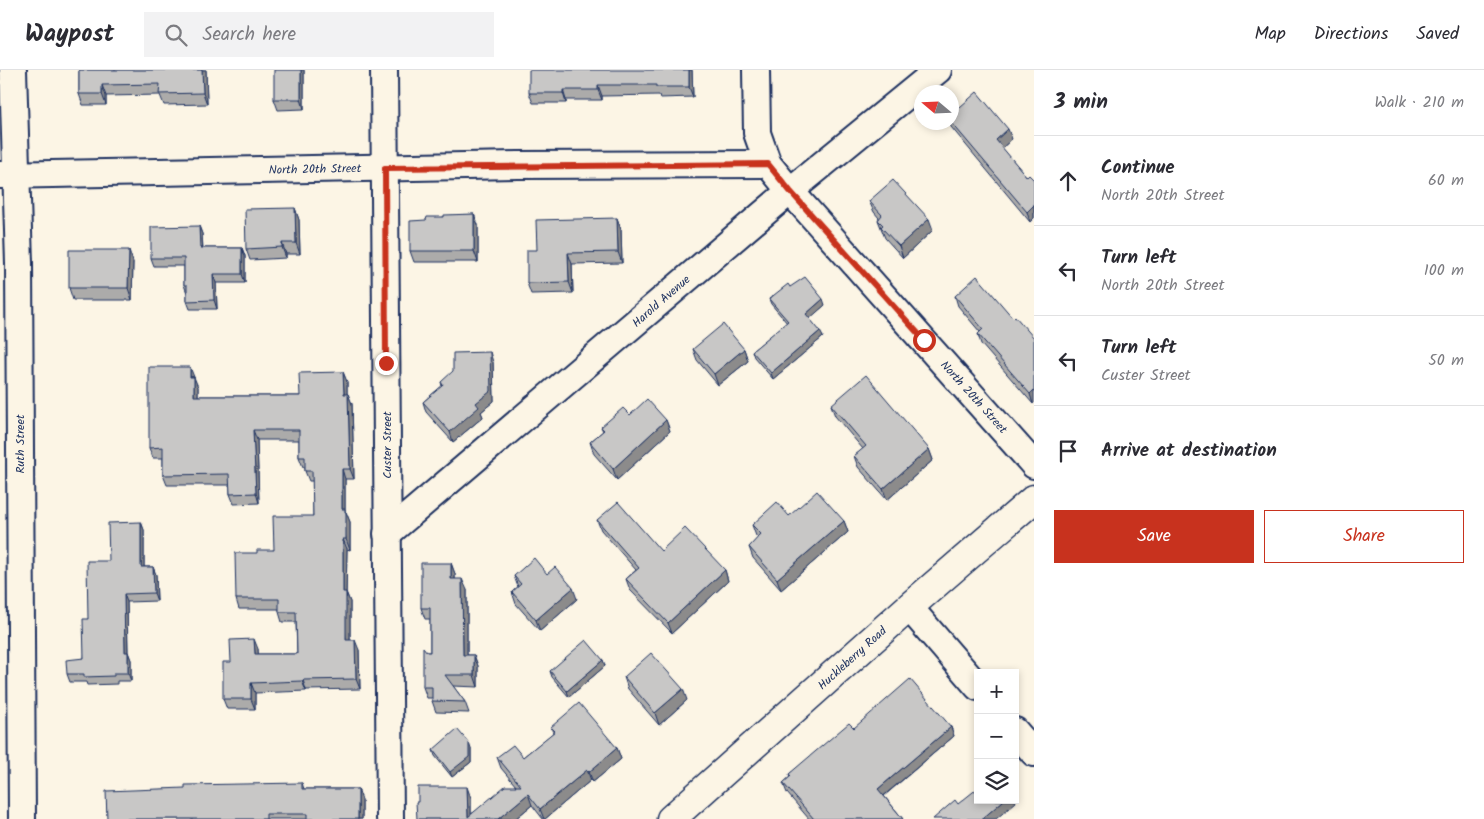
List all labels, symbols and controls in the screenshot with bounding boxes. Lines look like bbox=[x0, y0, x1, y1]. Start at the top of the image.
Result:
search box bbox=[144, 12, 494, 57]
text: Waypost bbox=[25, 15, 114, 54]
text: Search here bbox=[202, 20, 296, 50]
text: Map bbox=[1254, 20, 1286, 49]
text: Directions bbox=[1314, 20, 1388, 49]
text: Saved bbox=[1416, 20, 1459, 49]
icon: search bbox=[162, 21, 190, 49]
north arrow bbox=[914, 85, 959, 130]
text: 3 min bbox=[1054, 86, 1108, 119]
text: Walk · 210 m bbox=[1374, 90, 1464, 115]
text: Continue bbox=[1101, 153, 1174, 183]
street label: North 20th Street bbox=[268, 159, 362, 180]
icon: ahead bbox=[1054, 167, 1082, 195]
text: 60 m bbox=[1428, 168, 1464, 193]
text: North 20th Street bbox=[1101, 183, 1225, 208]
text: Turn left bbox=[1101, 243, 1176, 273]
icon: left bbox=[1054, 257, 1082, 285]
text: 100 m bbox=[1424, 258, 1464, 283]
street label: Harold Avenue bbox=[628, 270, 695, 332]
text: North 20th Street bbox=[1101, 273, 1225, 298]
route start bbox=[913, 329, 936, 352]
text: Turn left bbox=[1101, 333, 1176, 363]
icon: left bbox=[1054, 347, 1082, 375]
text: 50 m bbox=[1428, 348, 1464, 373]
route end bbox=[375, 352, 398, 375]
street label: North 20th Street bbox=[936, 357, 1012, 438]
text: Custer Street bbox=[1101, 363, 1191, 388]
street label: Custer Street bbox=[378, 411, 397, 479]
street label: Ruth Street bbox=[11, 414, 30, 474]
text: Arrive at destination bbox=[1101, 436, 1277, 466]
icon: arrive bbox=[1054, 437, 1082, 465]
button: Save bbox=[1054, 510, 1254, 563]
button: Share bbox=[1264, 510, 1464, 563]
street label: Huckleberry Road bbox=[814, 621, 892, 695]
map controls bbox=[974, 669, 1019, 804]
button: + bbox=[974, 669, 1019, 714]
button: − bbox=[974, 714, 1019, 759]
button: layers bbox=[974, 759, 1019, 804]

